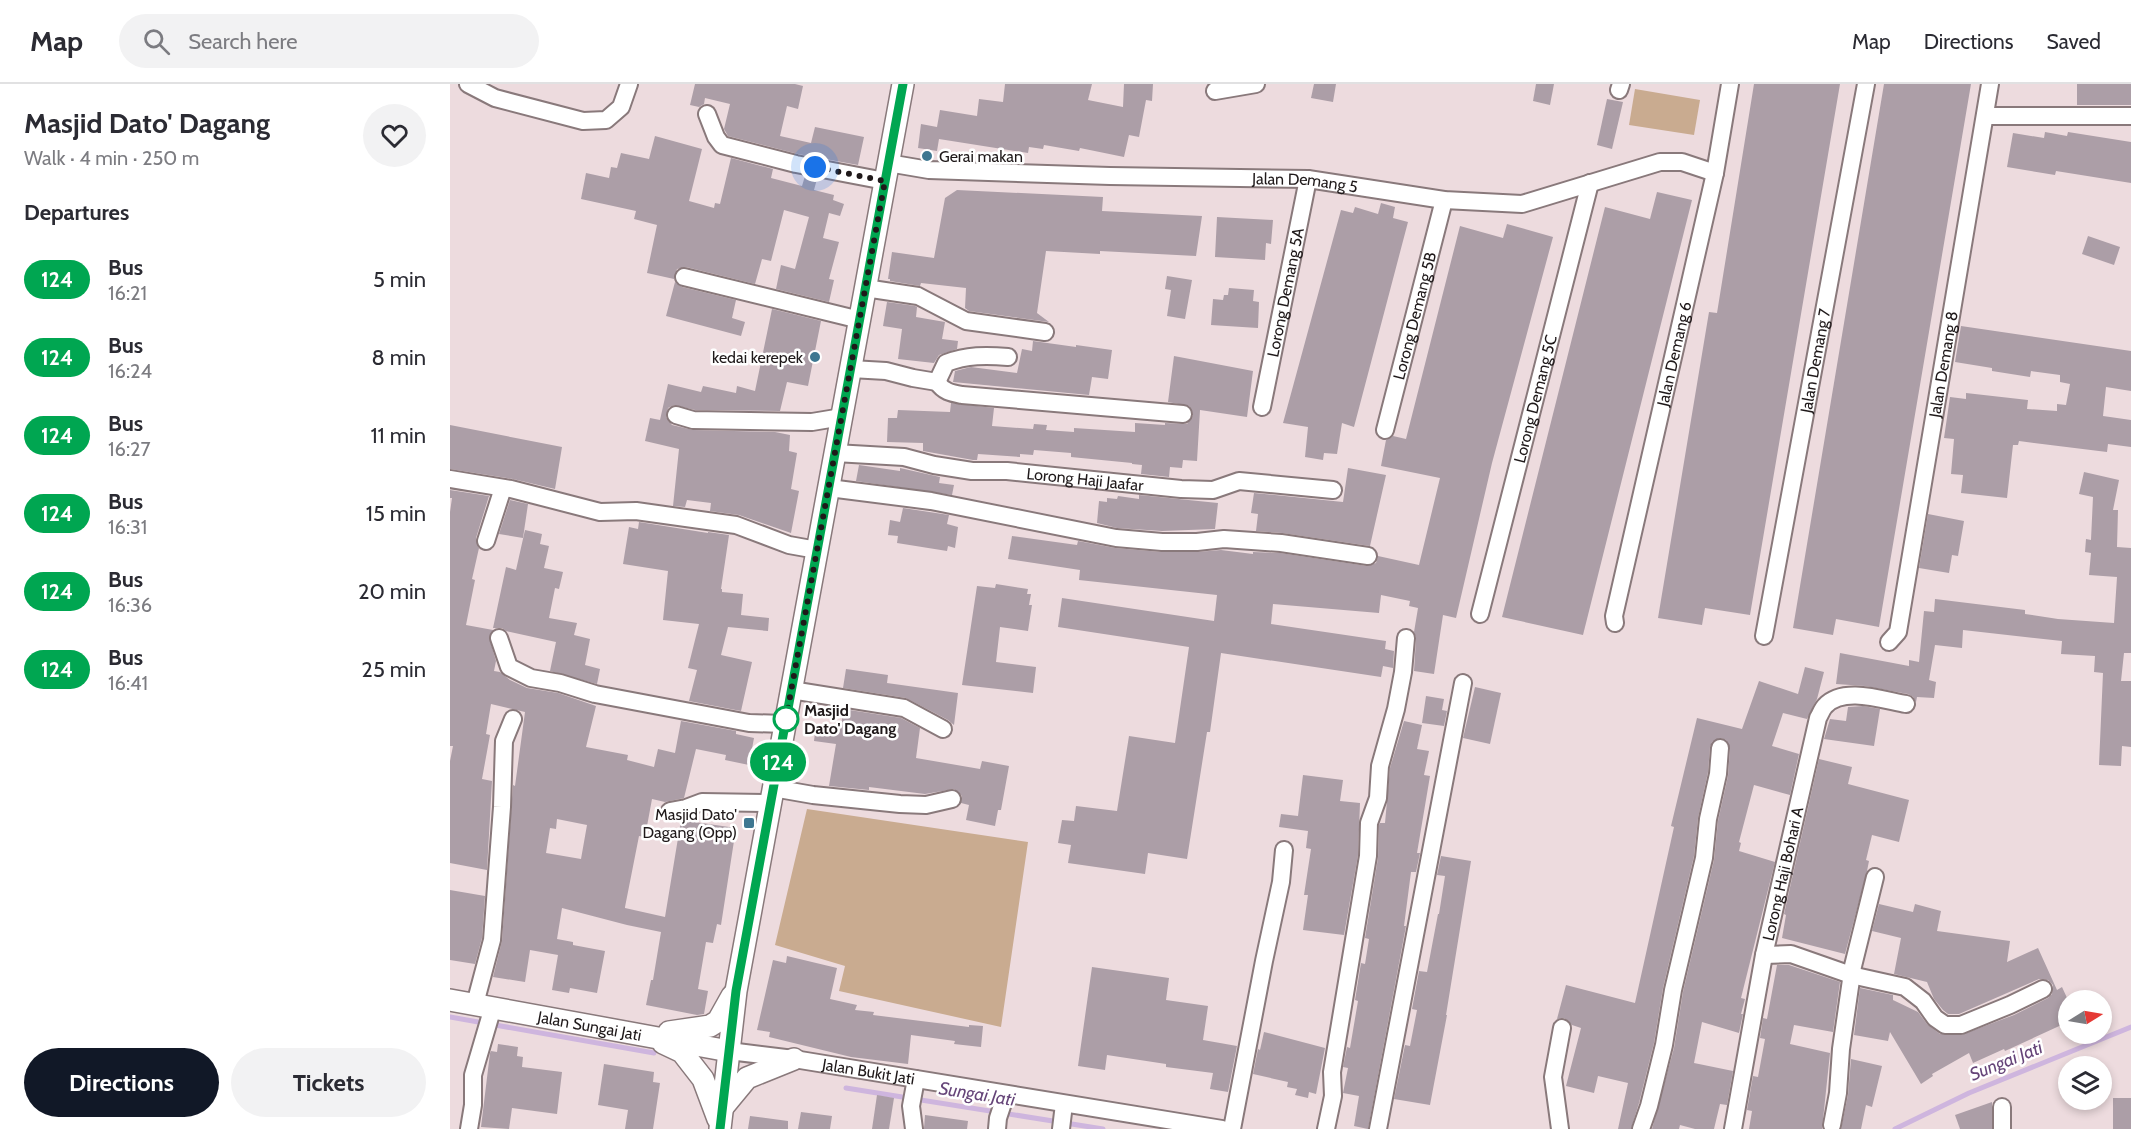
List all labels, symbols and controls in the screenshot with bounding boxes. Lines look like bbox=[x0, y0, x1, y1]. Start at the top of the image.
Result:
search box bbox=[119, 14, 539, 68]
text: Map bbox=[30, 24, 83, 58]
icon: search bbox=[140, 25, 173, 58]
text: Search here bbox=[188, 28, 297, 55]
text: Map bbox=[1852, 29, 1891, 54]
text: Directions bbox=[1924, 29, 2013, 54]
text: Saved bbox=[2046, 29, 2101, 54]
button: heart bbox=[363, 104, 426, 167]
text: Masjid Dato' Dagang bbox=[24, 106, 270, 140]
text: Walk · 4 min · 250 m bbox=[24, 146, 199, 170]
place label: Gerai makan bbox=[939, 147, 1023, 166]
marker: Gerai makan bbox=[920, 149, 934, 163]
your location bbox=[800, 152, 830, 182]
street label: Jalan Demang 5 bbox=[1251, 169, 1359, 197]
text: Departures bbox=[24, 199, 129, 226]
street label: Lorong Demang 5A bbox=[1263, 226, 1308, 359]
street label: Lorong Demang 5B bbox=[1389, 250, 1440, 382]
text: Bus bbox=[108, 254, 143, 281]
text: 5 min bbox=[373, 266, 426, 293]
text: 124 bbox=[41, 267, 73, 292]
text: 16:21 bbox=[108, 281, 147, 305]
street label: Jalan Demang 6 bbox=[1653, 300, 1695, 409]
street label: Jalan Demang 7 bbox=[1796, 307, 1834, 415]
street label: Jalan Demang 8 bbox=[1925, 310, 1962, 420]
text: Bus bbox=[108, 332, 143, 359]
street label: Lorong Demang 5C bbox=[1510, 333, 1561, 465]
text: 8 min bbox=[371, 344, 426, 371]
text: 124 bbox=[41, 345, 73, 370]
place label: kedai kerepek bbox=[712, 348, 804, 367]
marker: kedai kerepek bbox=[808, 350, 822, 364]
text: 16:24 bbox=[108, 359, 152, 383]
text: Bus bbox=[108, 410, 143, 437]
text: 11 min bbox=[370, 422, 426, 449]
text: 124 bbox=[41, 423, 73, 448]
text: 16:27 bbox=[108, 437, 151, 461]
street label: Lorong Haji Jaafar bbox=[1026, 464, 1145, 495]
text: Bus bbox=[108, 488, 143, 515]
text: 15 min bbox=[366, 500, 426, 527]
text: 124 bbox=[41, 501, 73, 526]
text: 16:31 bbox=[108, 515, 147, 539]
text: Bus bbox=[108, 566, 143, 593]
text: 20 min bbox=[358, 578, 426, 605]
text: 124 bbox=[41, 579, 73, 604]
text: 16:36 bbox=[108, 593, 152, 617]
text: Bus bbox=[108, 644, 143, 671]
text: 25 min bbox=[361, 656, 426, 683]
text: 124 bbox=[41, 657, 73, 682]
text: 16:41 bbox=[108, 671, 148, 695]
place label: Masjid Dato' Dagang bbox=[804, 701, 896, 738]
marker: Masjid Dato' Dagang bbox=[773, 706, 799, 732]
line badge: 124 bbox=[744, 742, 812, 782]
text: 124 bbox=[762, 750, 794, 775]
place label: Masjid Dato' Dagang (Opp) bbox=[643, 805, 737, 842]
street label: Lorong Haji Bohari A bbox=[1759, 805, 1807, 943]
marker: Masjid Dato' Dagang (Opp) bbox=[742, 816, 756, 830]
north arrow bbox=[2058, 990, 2112, 1044]
map controls bbox=[2058, 990, 2112, 1110]
street label: Jalan Sungai Jati bbox=[535, 1007, 643, 1045]
water label: Sungai Jati bbox=[1966, 1036, 2047, 1086]
button: Directions bbox=[24, 1048, 219, 1117]
button: Tickets bbox=[231, 1048, 426, 1117]
street label: Jalan Bukit Jati bbox=[820, 1055, 916, 1089]
button: layers bbox=[2058, 1056, 2112, 1110]
water label: Sungai Jati bbox=[937, 1077, 1018, 1111]

